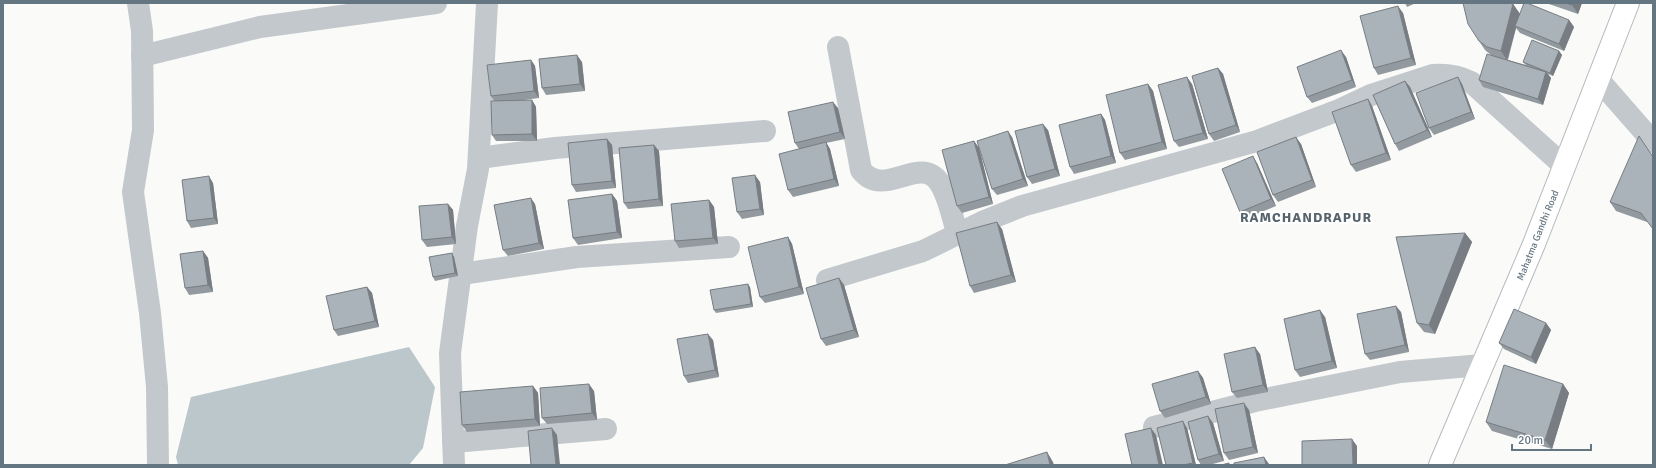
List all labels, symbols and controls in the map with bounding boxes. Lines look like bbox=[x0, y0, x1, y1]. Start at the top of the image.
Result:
street label: Mahatma Gandhi Road bbox=[1514, 188, 1562, 282]
district label: RAMCHANDRAPUR bbox=[1240, 209, 1372, 226]
scale bar bbox=[1512, 426, 1591, 452]
text: 20 m bbox=[1518, 433, 1543, 448]

